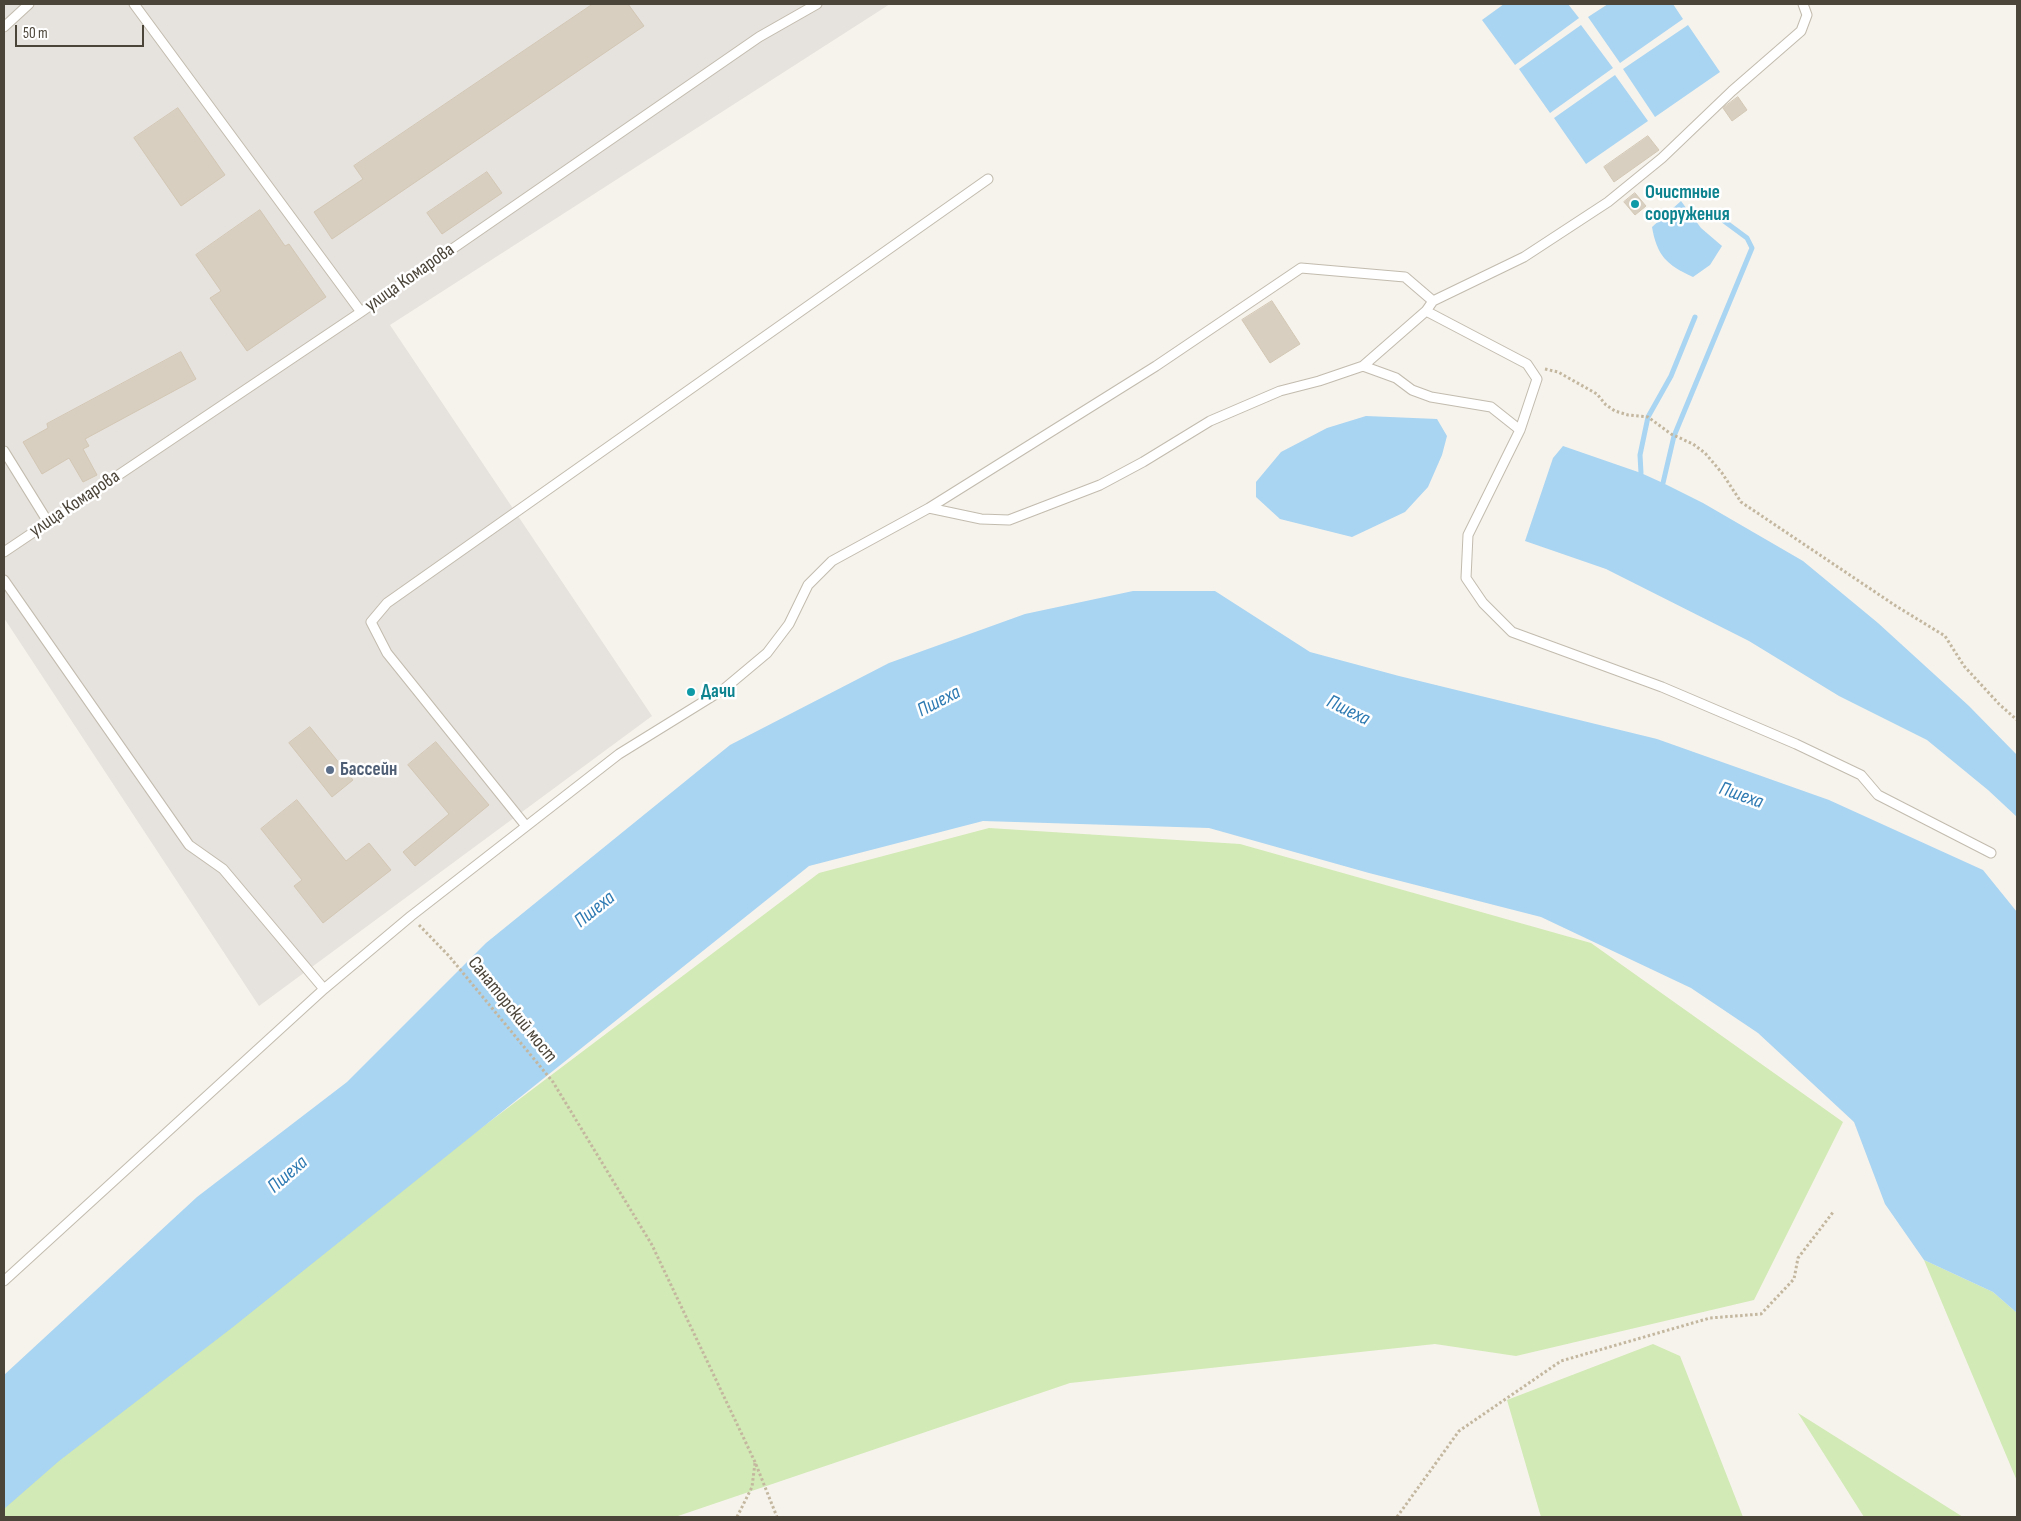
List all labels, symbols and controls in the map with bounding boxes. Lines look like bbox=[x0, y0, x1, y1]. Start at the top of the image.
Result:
scale bar bbox=[18, 15, 146, 47]
text: 50 m bbox=[23, 24, 48, 43]
place label: Очистные сооружения bbox=[1645, 182, 1730, 226]
marker: Очистные сооружения bbox=[1629, 198, 1641, 210]
street label: улица Комарова bbox=[361, 239, 459, 317]
street label: улица Комарова bbox=[26, 465, 124, 543]
place label: Дачи bbox=[701, 681, 735, 703]
water label: Пшеха bbox=[913, 681, 965, 723]
marker: Дачи bbox=[685, 686, 697, 698]
water label: Пшеха bbox=[1322, 690, 1374, 732]
place label: Бассейн bbox=[340, 759, 397, 781]
marker: Бассейн bbox=[324, 764, 336, 776]
water label: Пшеха bbox=[1716, 777, 1766, 815]
water label: Пшеха bbox=[570, 886, 620, 934]
street label: Санаторский мост bbox=[462, 952, 562, 1068]
water label: Пшеха bbox=[263, 1151, 313, 1199]

